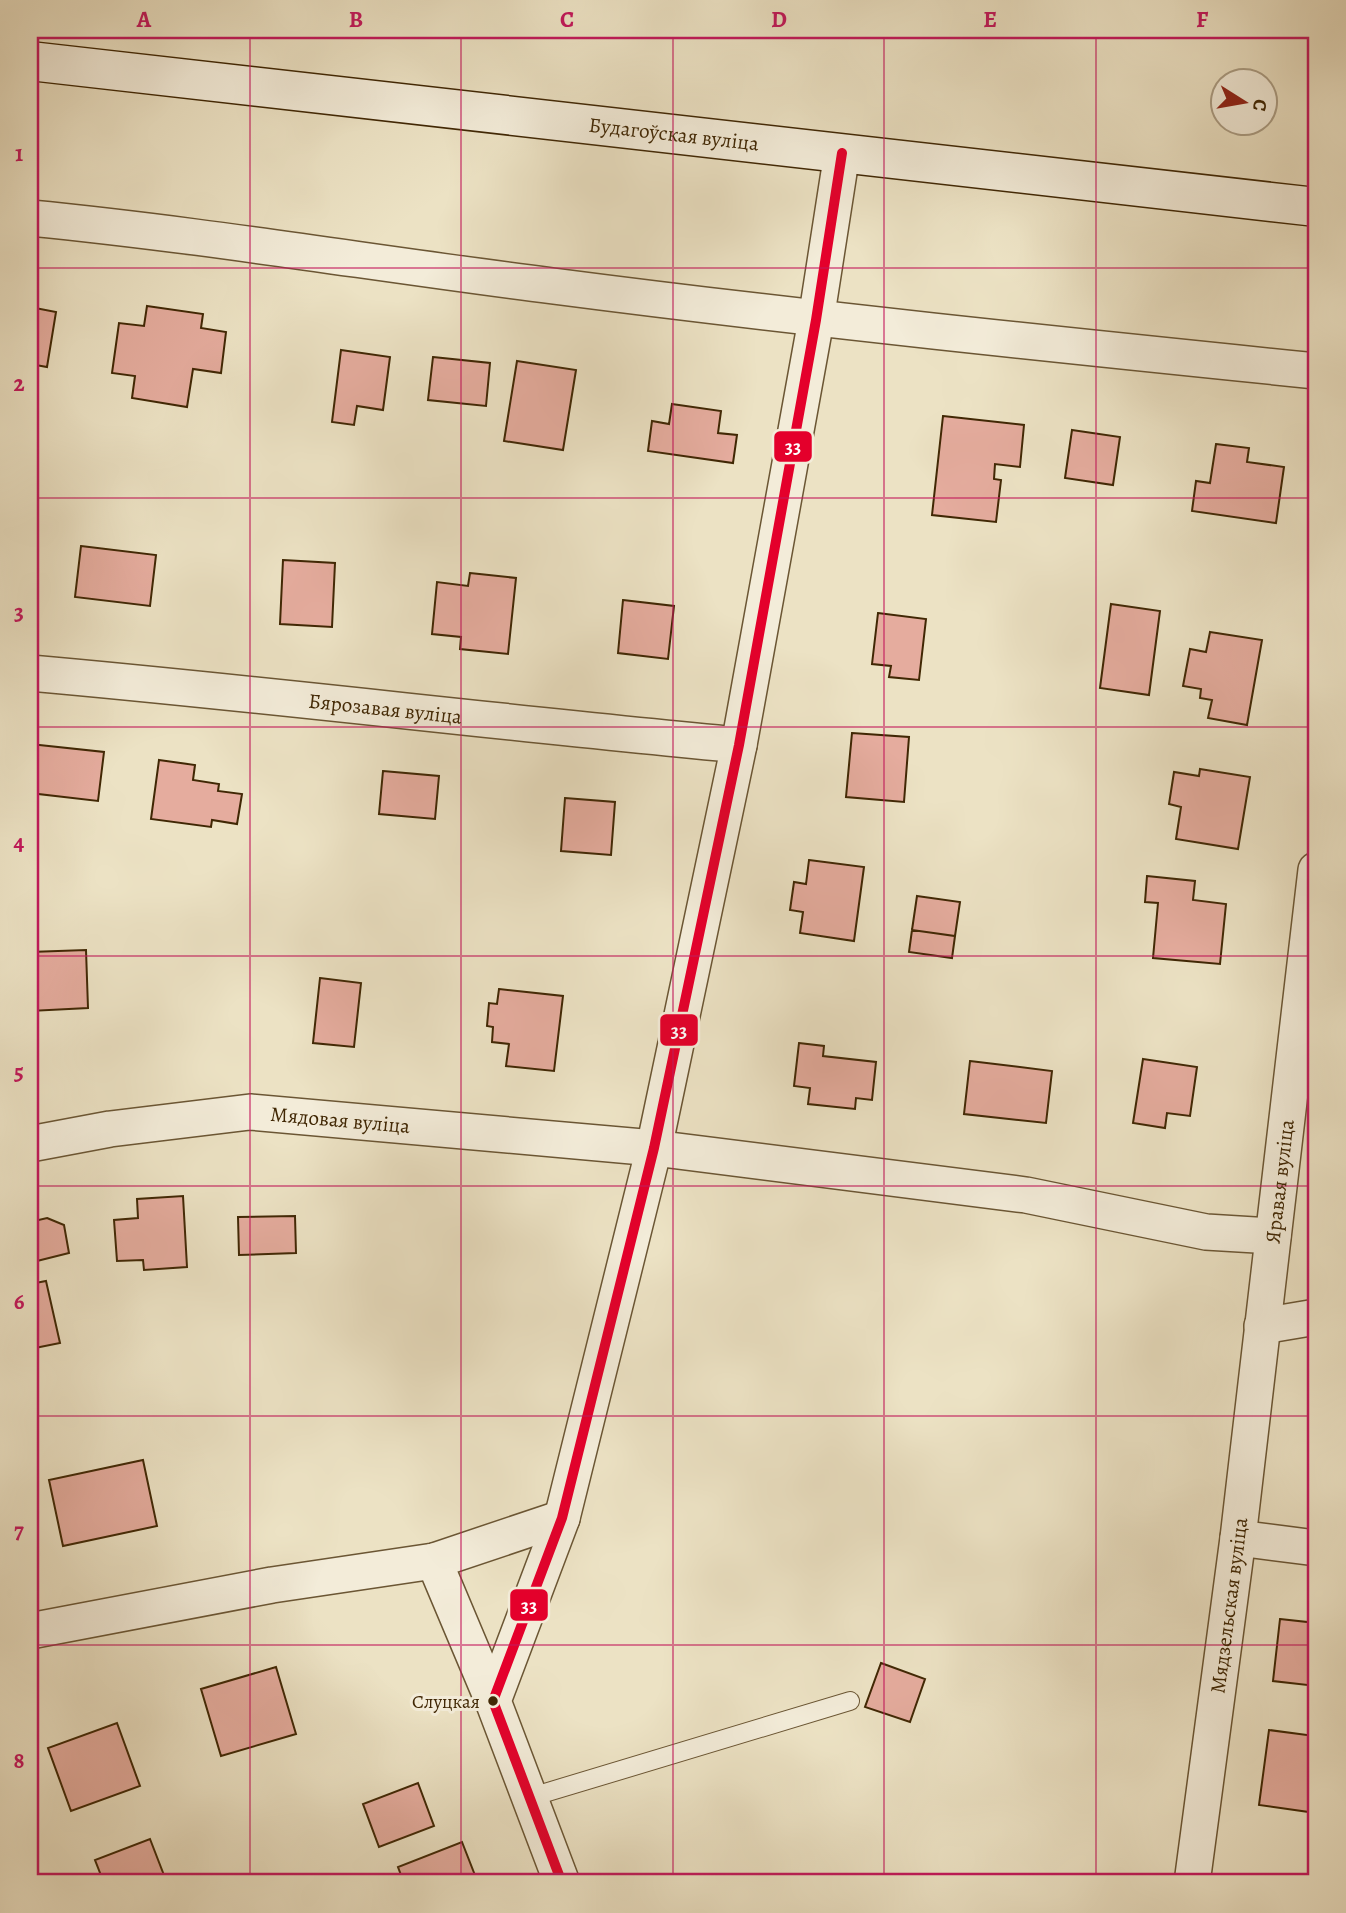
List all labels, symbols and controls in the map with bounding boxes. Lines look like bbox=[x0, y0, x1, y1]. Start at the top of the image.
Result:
text: A bbox=[136, 4, 152, 35]
text: B bbox=[349, 4, 363, 35]
text: C bbox=[560, 4, 574, 35]
text: D bbox=[771, 4, 787, 35]
text: E bbox=[983, 4, 997, 35]
text: F bbox=[1196, 4, 1209, 35]
north arrow bbox=[1210, 66, 1280, 136]
text: С bbox=[1246, 97, 1274, 113]
street label: Будагоўская вуліца bbox=[587, 111, 761, 158]
text: 1 bbox=[15, 138, 23, 169]
text: 2 bbox=[13, 368, 25, 399]
line badge: 33 bbox=[773, 430, 813, 463]
text: 33 bbox=[785, 434, 801, 460]
text: 3 bbox=[14, 597, 24, 628]
street label: Бярозавая вуліца bbox=[307, 687, 464, 731]
text: 4 bbox=[14, 827, 25, 858]
line badge: 33 bbox=[659, 1013, 699, 1047]
text: 33 bbox=[671, 1018, 687, 1044]
text: 5 bbox=[14, 1056, 24, 1087]
street label: Мядовая вуліца bbox=[269, 1100, 412, 1140]
street label: Яравая вуліца bbox=[1258, 1118, 1301, 1245]
text: 6 bbox=[14, 1286, 25, 1317]
text: 7 bbox=[14, 1515, 24, 1546]
street label: Мядзельская вуліца bbox=[1203, 1516, 1254, 1695]
line badge: 33 bbox=[509, 1588, 549, 1622]
text: 33 bbox=[521, 1593, 537, 1619]
place label: Слуцкая bbox=[412, 1689, 480, 1715]
marker: Слуцкая bbox=[486, 1694, 500, 1708]
text: 8 bbox=[13, 1745, 25, 1776]

